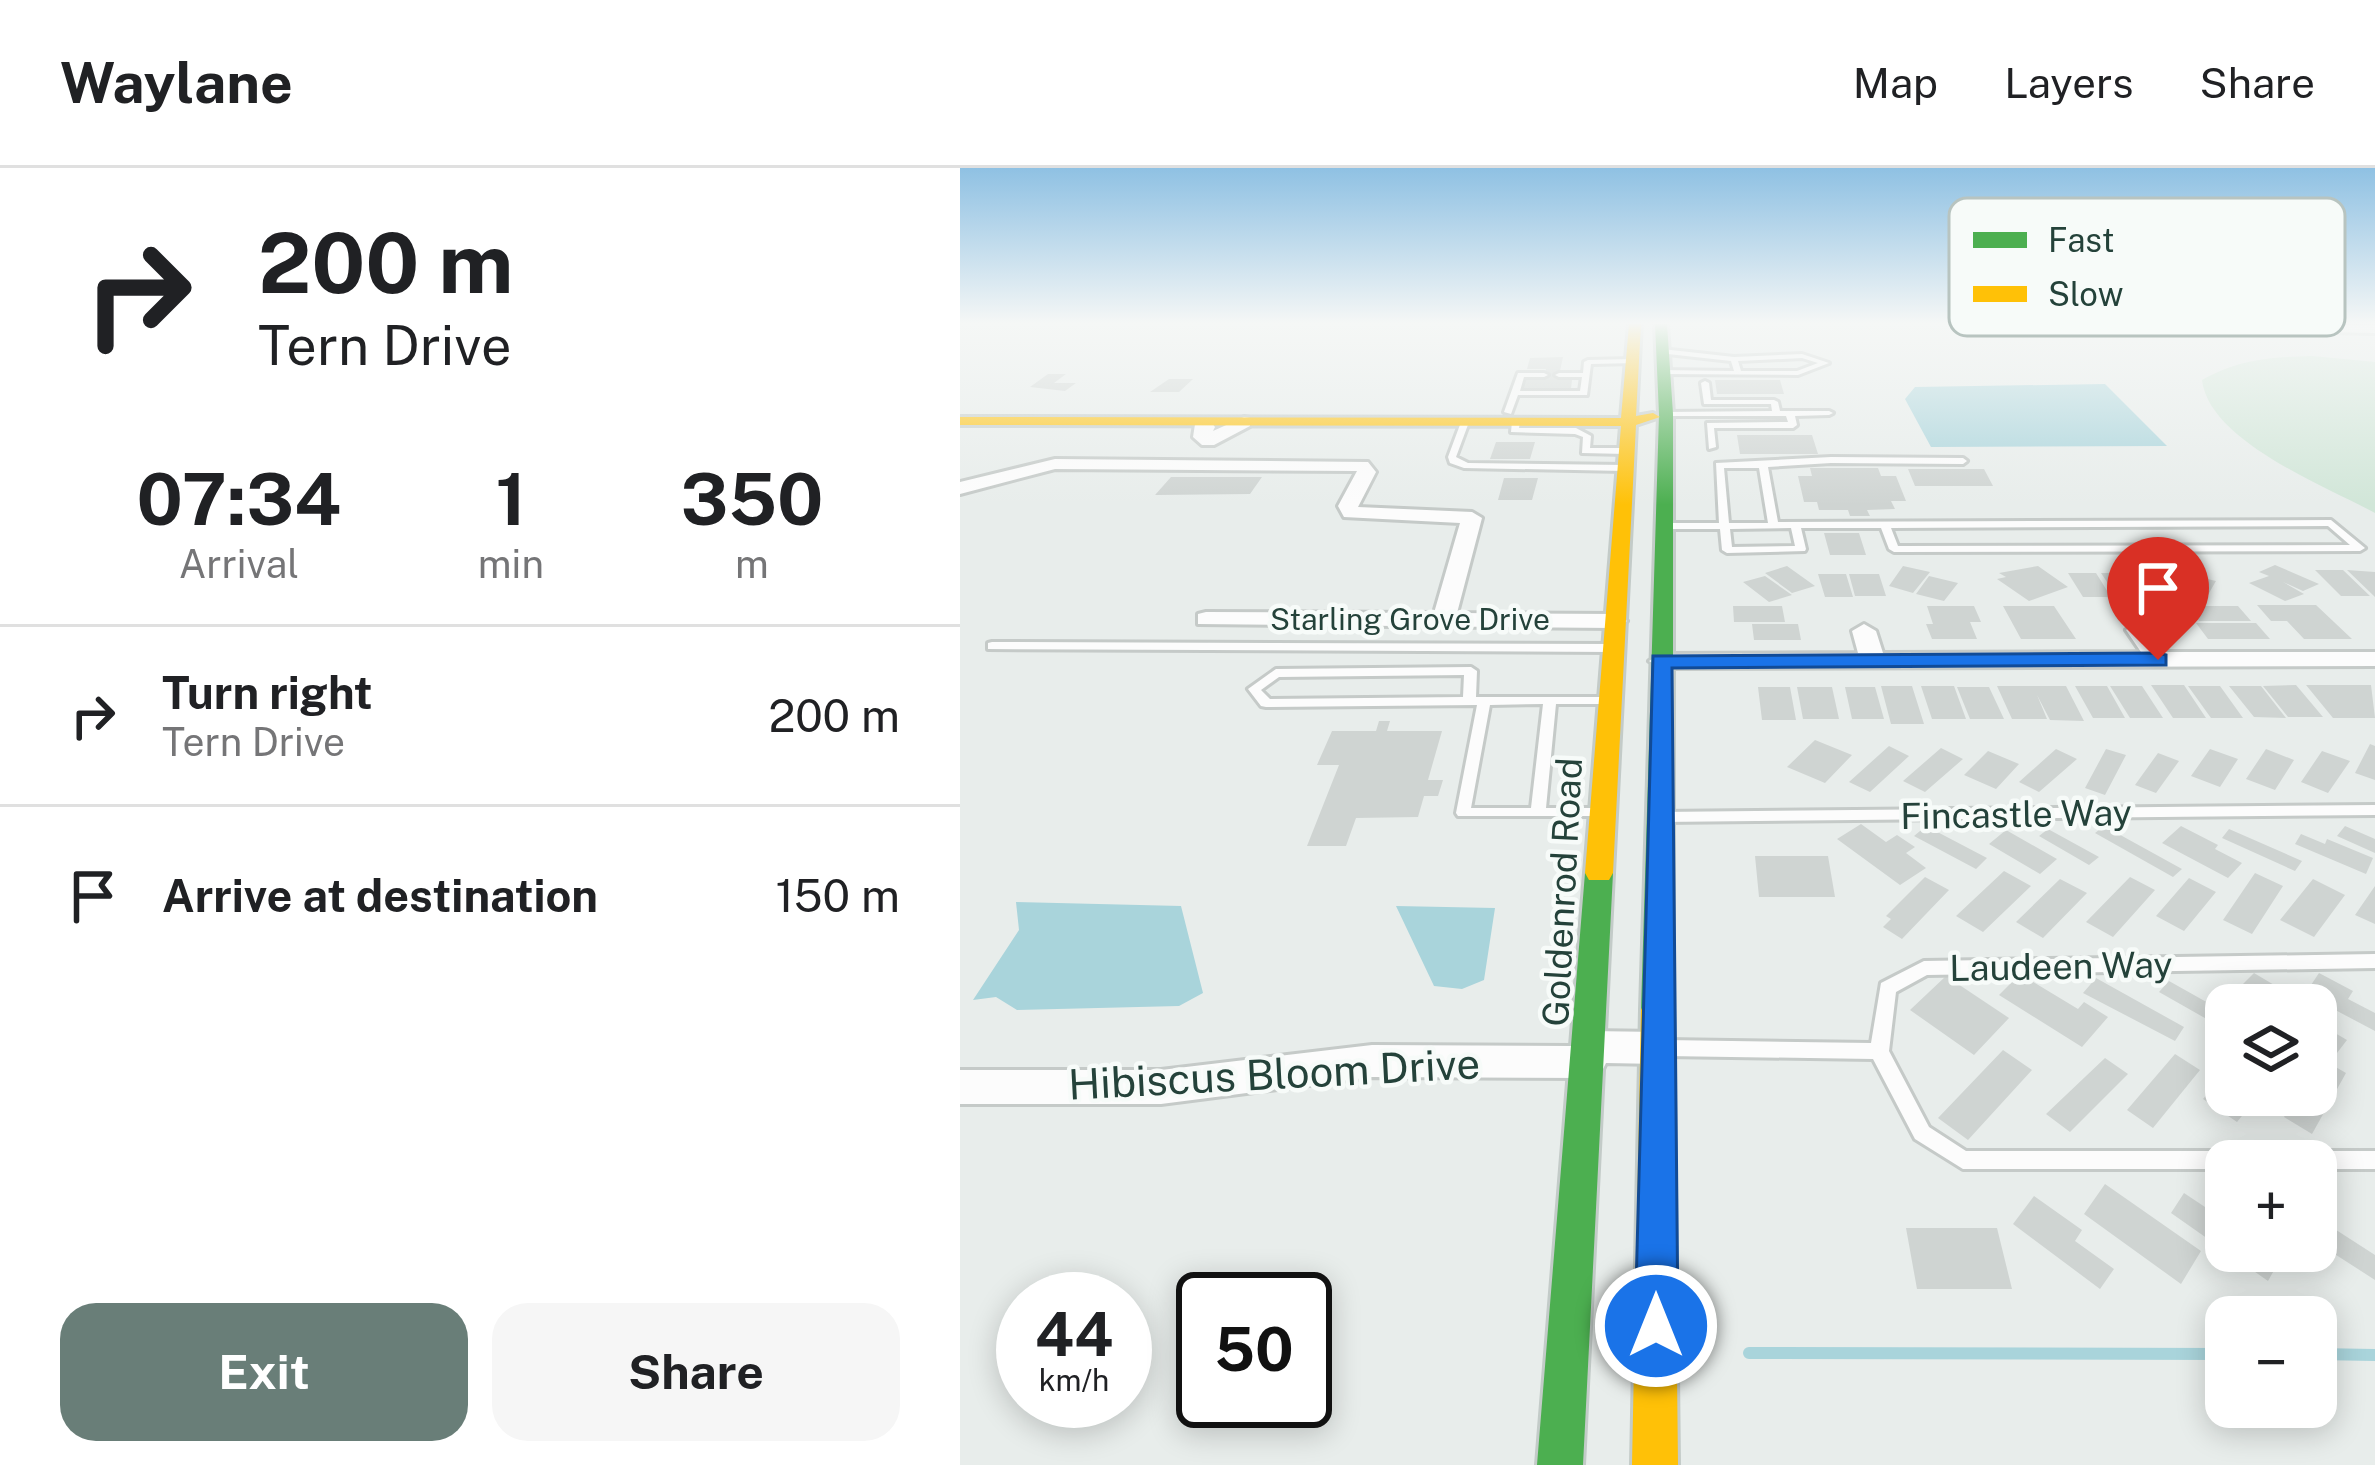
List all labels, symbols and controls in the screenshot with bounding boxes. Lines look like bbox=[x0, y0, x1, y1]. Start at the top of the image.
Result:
text: Waylane bbox=[60, 49, 293, 116]
text: Map bbox=[1853, 58, 1938, 107]
text: Layers bbox=[2004, 58, 2134, 107]
text: Share bbox=[2200, 58, 2315, 107]
legend bbox=[1949, 198, 2345, 336]
text: 200 m bbox=[258, 213, 514, 312]
icon: right bbox=[60, 216, 216, 372]
text: Fast bbox=[2048, 221, 2115, 259]
text: Slow bbox=[2048, 275, 2123, 313]
text: Tern Drive bbox=[258, 314, 512, 377]
text: 07:34 bbox=[137, 457, 341, 541]
text: 1 bbox=[495, 457, 526, 541]
text: 350 bbox=[681, 457, 823, 541]
pin bbox=[2107, 537, 2209, 660]
text: Arrival bbox=[179, 541, 299, 587]
text: min bbox=[478, 541, 544, 587]
text: m bbox=[735, 541, 769, 587]
icon: arrive bbox=[2125, 555, 2191, 621]
street label: Starling Grove Drive bbox=[1270, 601, 1550, 637]
text: Turn right bbox=[162, 666, 373, 719]
icon: right bbox=[60, 683, 126, 749]
text: 200 m bbox=[769, 689, 900, 742]
text: Tern Drive bbox=[162, 719, 345, 765]
street label: Goldenrod Road bbox=[1534, 757, 1590, 1027]
street label: Fincastle Way bbox=[1900, 791, 2132, 837]
icon: arrive bbox=[60, 863, 126, 929]
text: Arrive at destination bbox=[162, 869, 598, 922]
text: 150 m bbox=[775, 869, 900, 922]
street label: Laudeen Way bbox=[1949, 943, 2173, 989]
map controls bbox=[2205, 984, 2337, 1428]
button: layers bbox=[2205, 984, 2337, 1116]
street label: Hibiscus Bloom Drive bbox=[1067, 1038, 1481, 1109]
button: + bbox=[2205, 1140, 2337, 1272]
position arrow bbox=[1593, 1263, 1719, 1389]
speed limit sign: 50 bbox=[1176, 1272, 1332, 1428]
button: − bbox=[2205, 1296, 2337, 1428]
text: 44 bbox=[1035, 1299, 1113, 1370]
button: Exit bbox=[60, 1303, 468, 1441]
button: Share bbox=[492, 1303, 900, 1441]
text: km/h bbox=[1039, 1362, 1109, 1398]

